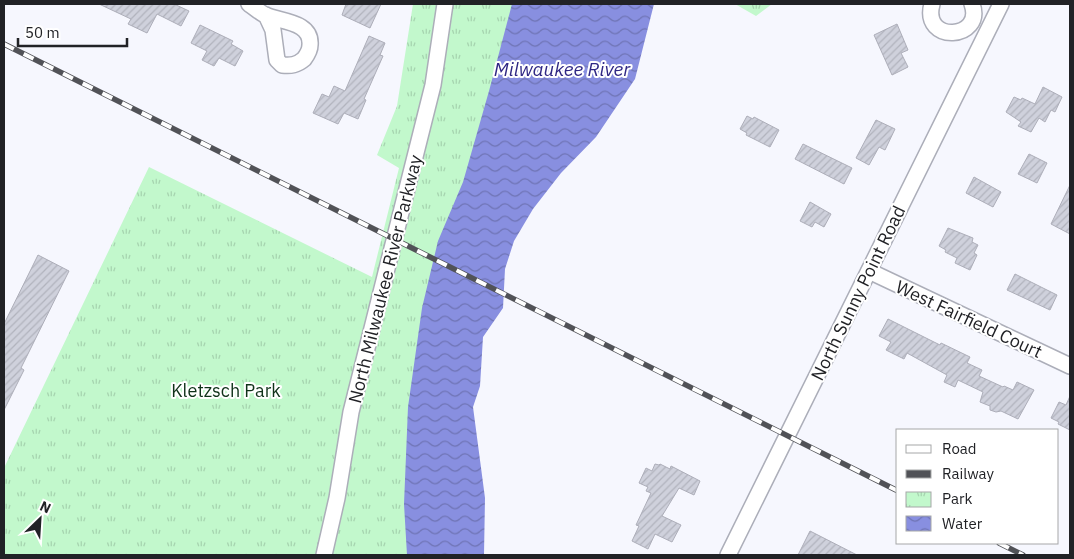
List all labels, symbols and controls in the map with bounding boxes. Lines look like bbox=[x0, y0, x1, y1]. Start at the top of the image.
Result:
scale bar bbox=[18, 15, 126, 47]
text: 50 m bbox=[25, 23, 60, 42]
water label: Milwaukee River bbox=[494, 57, 631, 81]
street label: North Milwaukee River Parkway bbox=[343, 153, 427, 405]
street label: North Sunny Point Road bbox=[806, 202, 910, 384]
street label: West Fairfield Court bbox=[892, 275, 1046, 363]
park label: Kletzsch Park bbox=[171, 379, 281, 402]
legend bbox=[896, 429, 1059, 544]
text: Road bbox=[942, 439, 977, 458]
text: Railway bbox=[942, 464, 995, 483]
text: Park bbox=[942, 489, 972, 508]
north arrow bbox=[15, 494, 65, 544]
text: N bbox=[37, 497, 54, 518]
text: Water bbox=[942, 514, 983, 533]

